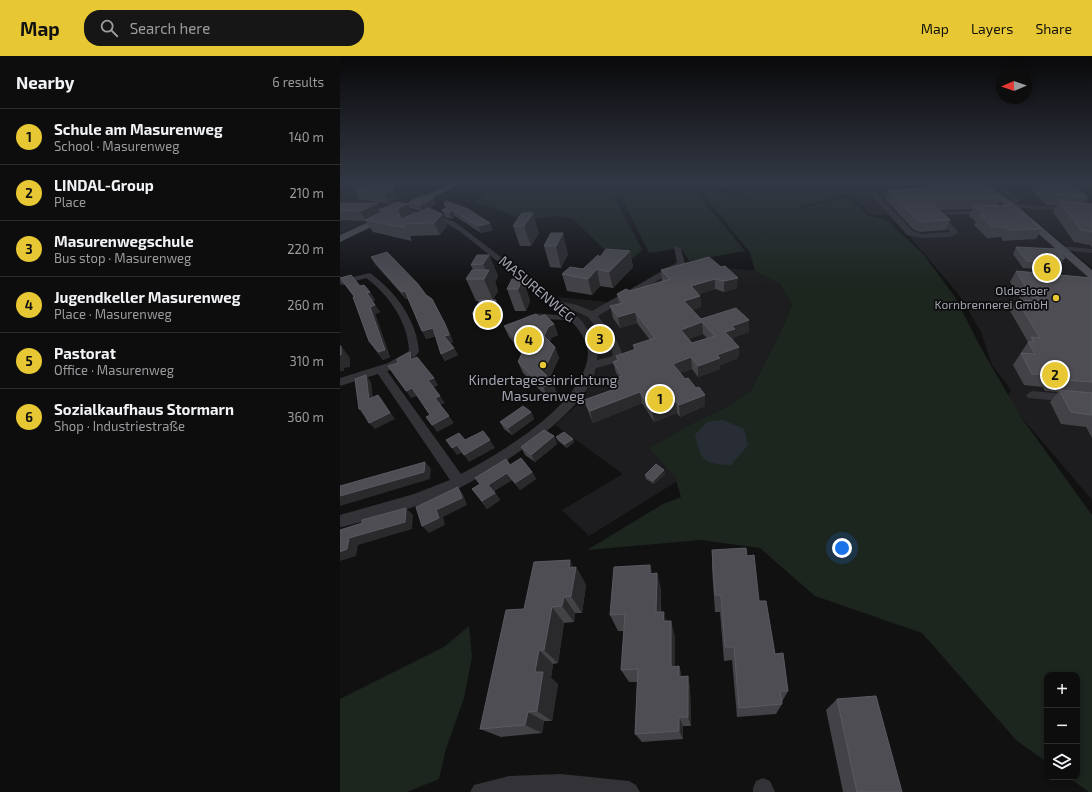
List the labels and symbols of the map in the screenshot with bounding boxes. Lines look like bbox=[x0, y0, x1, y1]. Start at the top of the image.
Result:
north arrow bbox=[996, 68, 1032, 104]
street label: MASURENWEG bbox=[496, 252, 579, 325]
pin: 6 bbox=[1034, 253, 1060, 283]
place label: Oldesloer Kornbrennerei GmbH bbox=[934, 283, 1048, 311]
marker: Oldesloer Kornbrennerei GmbH bbox=[1051, 293, 1061, 303]
pin: 5 bbox=[475, 300, 501, 330]
pin: 3 bbox=[587, 324, 613, 354]
pin: 4 bbox=[516, 325, 542, 355]
marker: Kindertageseinrichtung Masurenweg bbox=[538, 360, 548, 370]
pin: 2 bbox=[1042, 360, 1068, 390]
place label: Kindertageseinrichtung Masurenweg bbox=[469, 371, 618, 404]
pin: 1 bbox=[647, 384, 673, 414]
your location bbox=[832, 538, 852, 558]

